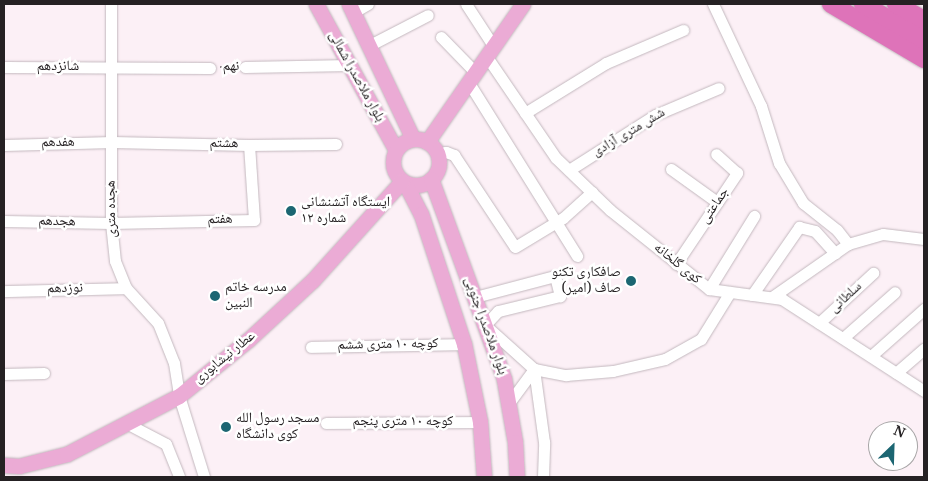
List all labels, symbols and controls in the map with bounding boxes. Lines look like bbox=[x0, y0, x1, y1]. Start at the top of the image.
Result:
street label: بلوار ملاصدرا شمالی bbox=[324, 29, 388, 125]
street label: نهم bbox=[223, 58, 239, 76]
street label: شانزدهم bbox=[37, 59, 79, 75]
street label: شش متری آزادی bbox=[590, 105, 668, 161]
street label: هفدهم bbox=[41, 134, 75, 152]
street label: هشتم bbox=[209, 135, 239, 153]
street label: هجده متری bbox=[103, 180, 121, 238]
street label: جماعتی bbox=[697, 185, 733, 227]
place label: ایستگاه آتشنشانی شماره ۱۲ bbox=[301, 195, 390, 228]
marker: ایستگاه آتشنشانی شماره ۱۲ bbox=[285, 205, 297, 217]
street label: هفتم bbox=[207, 211, 233, 229]
street label: هجدهم bbox=[38, 213, 76, 231]
street label: کوی گلخانه bbox=[650, 240, 704, 288]
place label: صافکاری تکنو صاف (امیر) bbox=[552, 265, 621, 298]
street label: بلوار ملاصدرا جنوبی bbox=[459, 275, 511, 377]
marker: صافکاری تکنو صاف (امیر) bbox=[625, 275, 637, 287]
street label: سلطانی bbox=[826, 279, 866, 317]
street label: نوزدهم bbox=[47, 280, 83, 298]
place label: مدرسه خاتم النبین bbox=[225, 280, 287, 312]
marker: مدرسه خاتم النبین bbox=[209, 290, 221, 302]
street label: عطار نیشابوری bbox=[191, 328, 259, 388]
street label: کوچه ۱۰ متری ششم bbox=[337, 336, 439, 354]
place label: مسجد رسول الله کوی دانشگاه bbox=[236, 411, 319, 444]
street label: کوچه ۱۰ متری پنجم bbox=[353, 414, 453, 430]
text: N bbox=[889, 420, 909, 446]
marker: مسجد رسول الله کوی دانشگاه bbox=[220, 421, 232, 433]
north arrow bbox=[868, 421, 918, 471]

